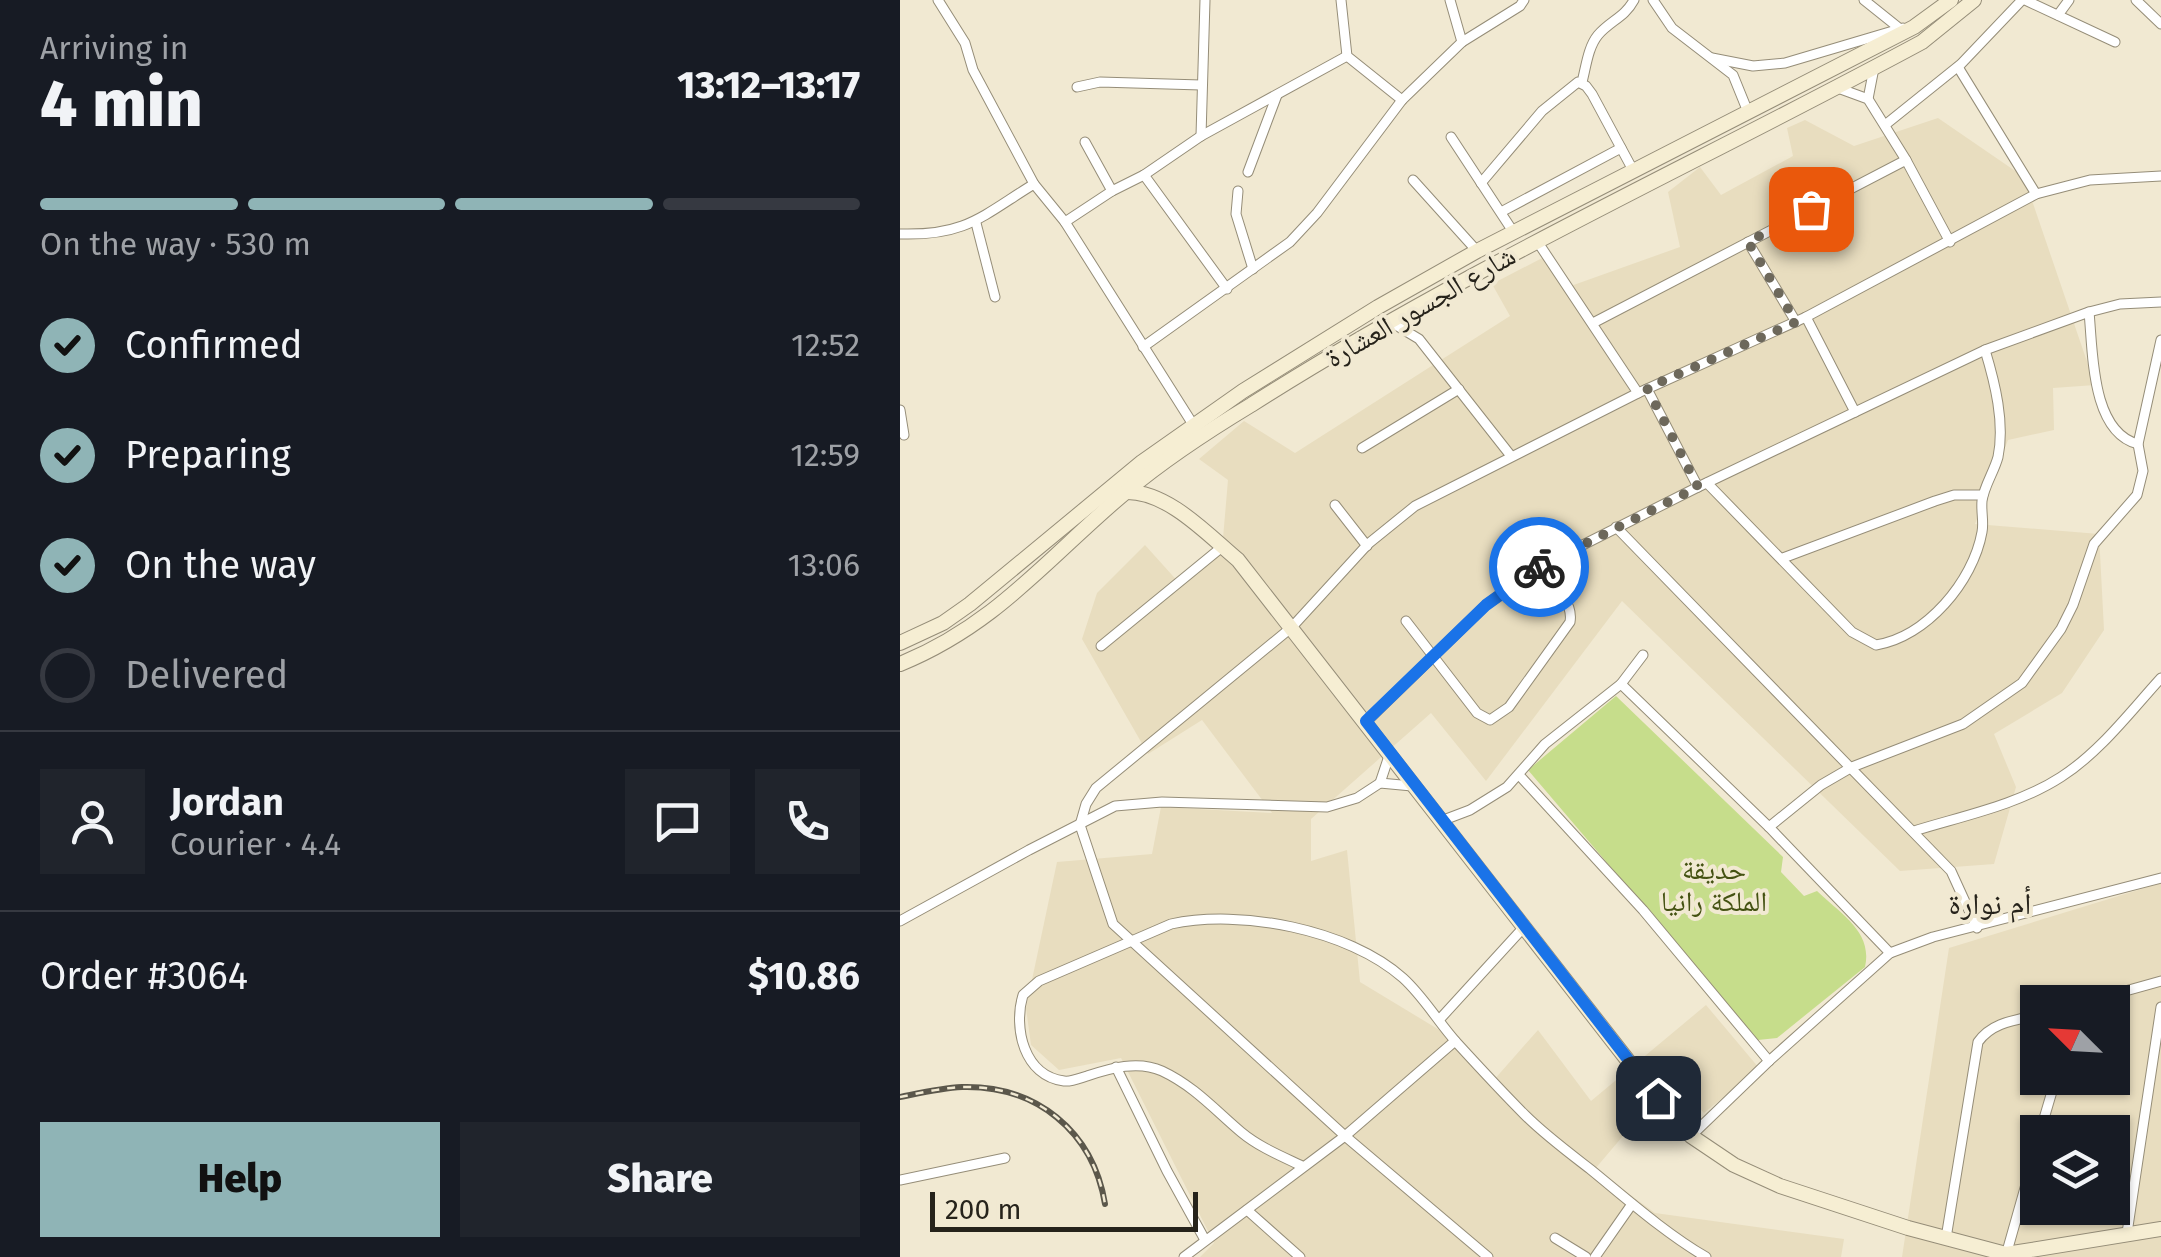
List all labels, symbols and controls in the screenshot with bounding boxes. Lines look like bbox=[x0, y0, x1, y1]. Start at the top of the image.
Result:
text: Arriving in bbox=[40, 29, 188, 67]
text: 13:12–13:17 bbox=[677, 62, 860, 108]
text: 4 min bbox=[40, 65, 203, 143]
pin bbox=[1769, 167, 1854, 252]
icon: bag bbox=[1784, 182, 1839, 237]
text: On the way · 530 m bbox=[40, 225, 311, 263]
street label: شارع الجسور العشارة bbox=[1319, 239, 1522, 375]
icon: check bbox=[40, 318, 95, 373]
text: Confirmed bbox=[125, 322, 303, 368]
text: 12:52 bbox=[791, 326, 860, 364]
icon: check bbox=[40, 428, 95, 483]
text: Preparing bbox=[125, 432, 291, 478]
text: 12:59 bbox=[790, 436, 860, 474]
courier bbox=[1489, 517, 1589, 617]
icon: check bbox=[40, 538, 95, 593]
icon: bike bbox=[1512, 540, 1567, 595]
text: On the way bbox=[125, 542, 316, 588]
text: 13:06 bbox=[788, 546, 860, 584]
text: Delivered bbox=[125, 652, 288, 698]
button: person bbox=[40, 769, 145, 874]
button: chat bbox=[625, 769, 730, 874]
button: phone bbox=[755, 769, 860, 874]
text: Jordan bbox=[170, 779, 284, 825]
text: Courier · 4.4 bbox=[170, 825, 341, 863]
park label: حديقة الملكة رانيا bbox=[1661, 853, 1767, 918]
district label: أم نوارة bbox=[1948, 885, 2032, 923]
text: Order #3064 bbox=[40, 953, 248, 999]
text: $10.86 bbox=[748, 953, 860, 999]
north arrow bbox=[2020, 985, 2130, 1095]
map controls bbox=[2020, 985, 2130, 1225]
pin bbox=[1616, 1056, 1701, 1141]
icon: home bbox=[1631, 1071, 1686, 1126]
button: layers bbox=[2020, 1115, 2130, 1225]
button: Help bbox=[40, 1122, 440, 1237]
button: Share bbox=[460, 1122, 860, 1237]
scale bar bbox=[930, 1187, 1198, 1232]
text: 200 m bbox=[945, 1193, 1022, 1226]

